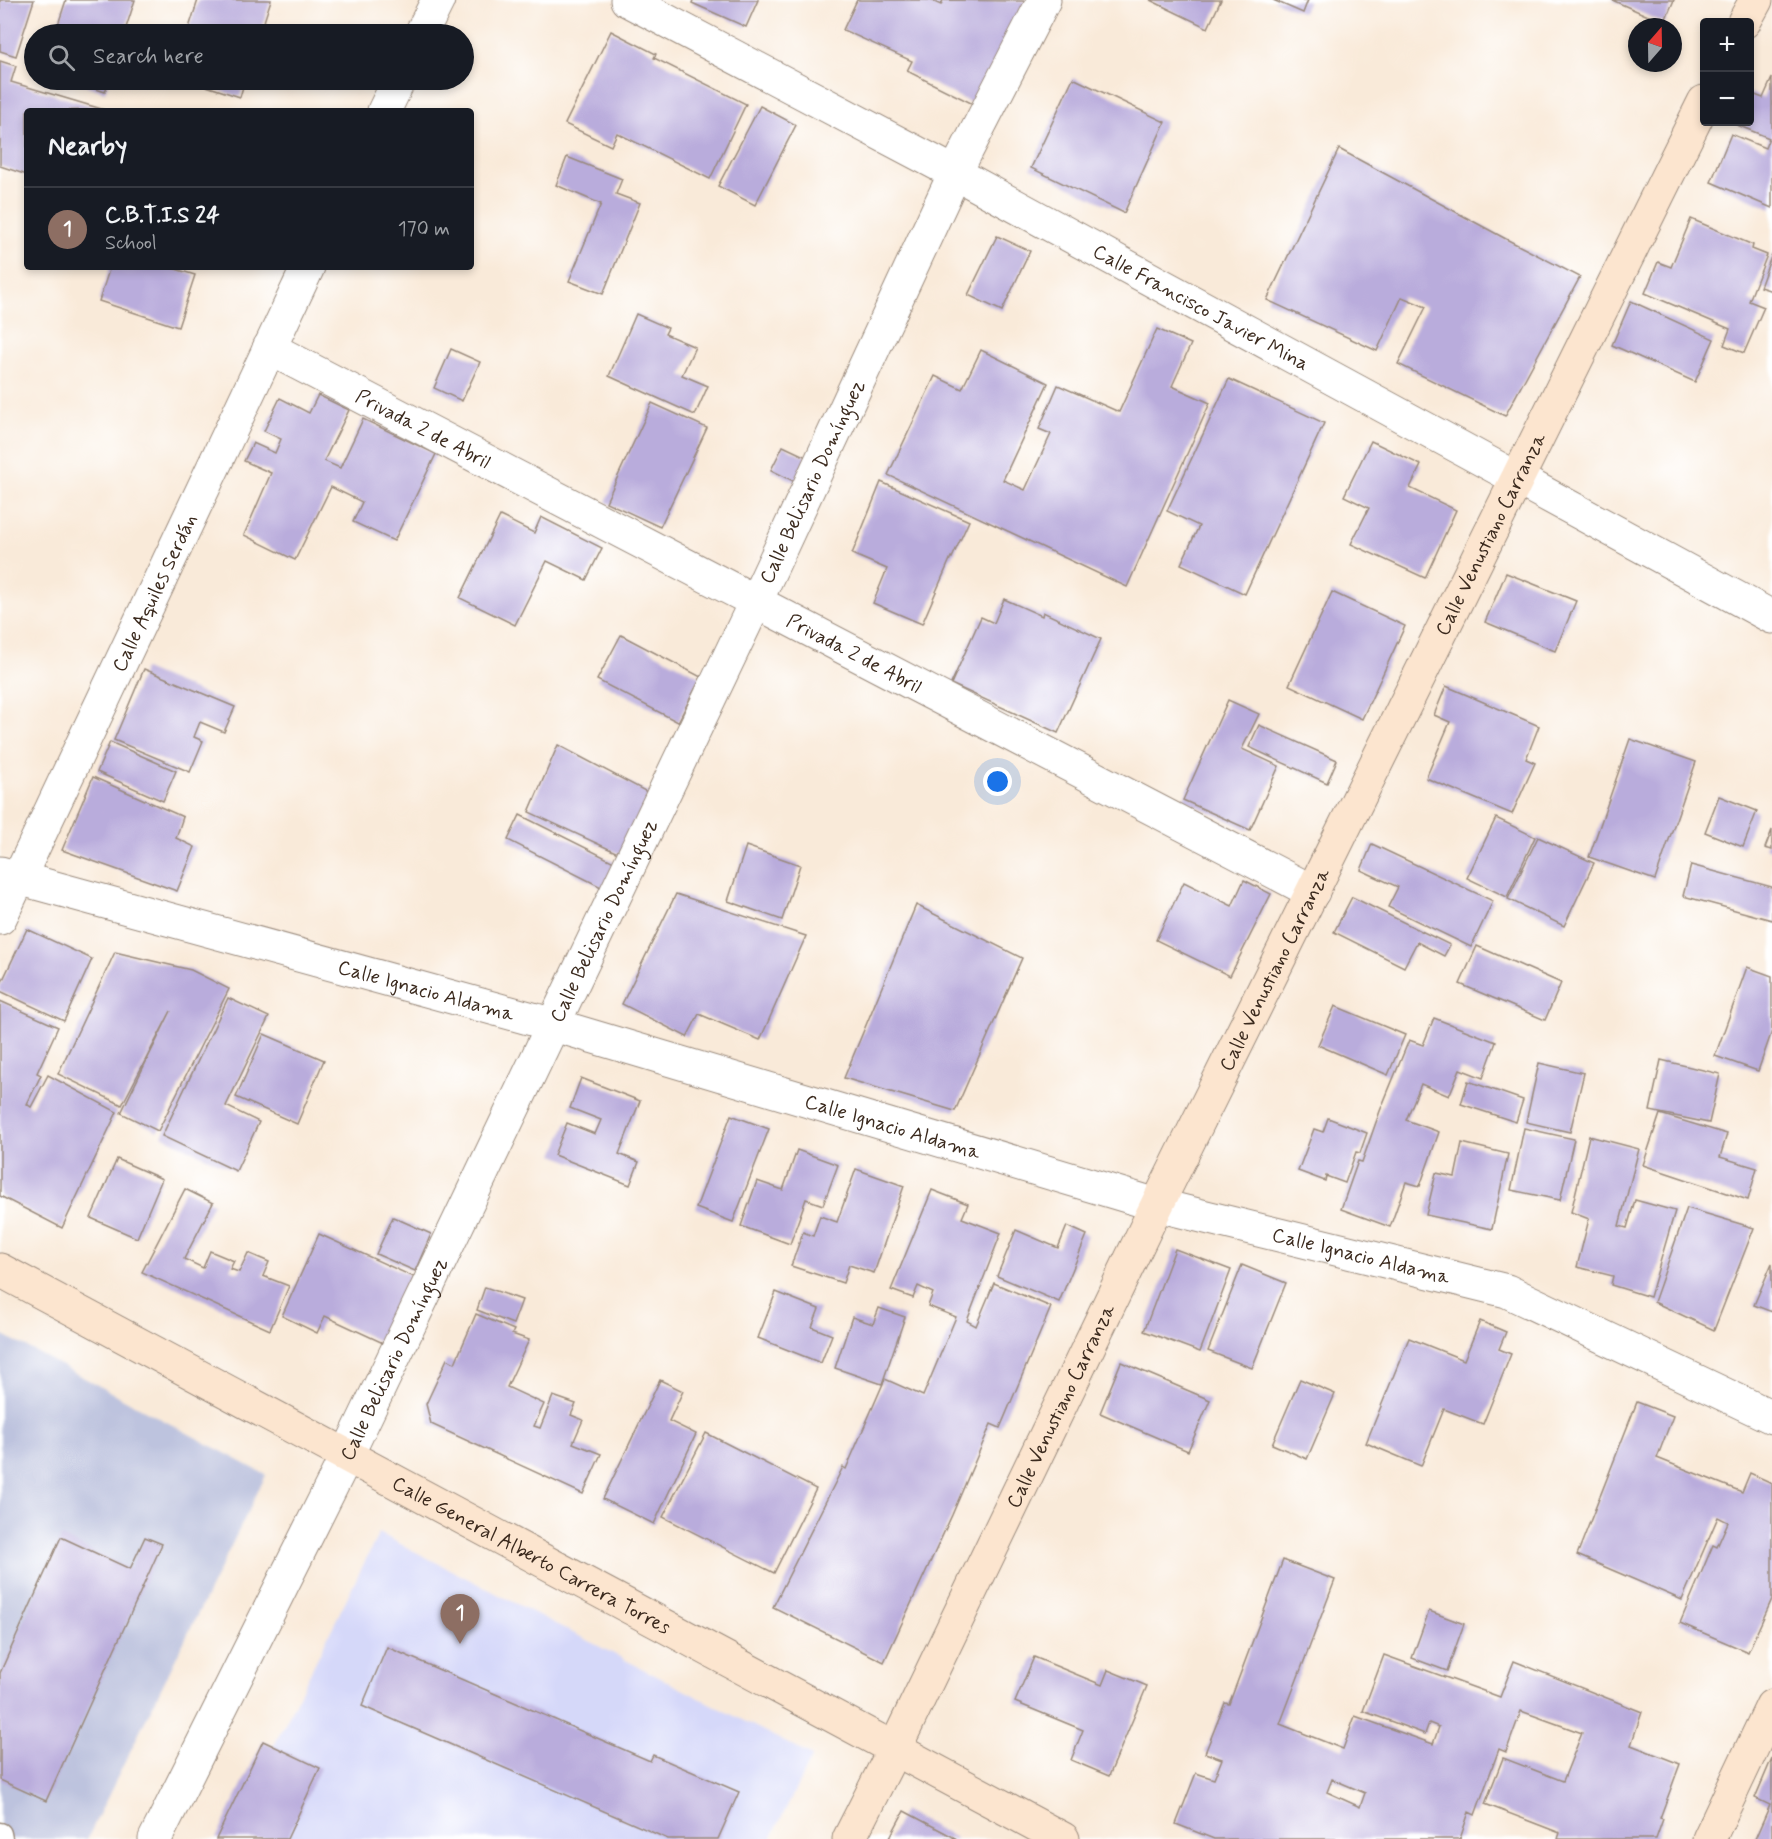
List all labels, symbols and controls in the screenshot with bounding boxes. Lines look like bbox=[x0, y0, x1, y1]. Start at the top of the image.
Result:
north arrow bbox=[1628, 18, 1682, 72]
map controls bbox=[1700, 18, 1754, 126]
button: + bbox=[1700, 18, 1754, 72]
search box bbox=[24, 24, 474, 90]
icon: search bbox=[45, 41, 78, 74]
text: Search here bbox=[93, 43, 204, 71]
button: − bbox=[1700, 72, 1754, 126]
text: Nearby bbox=[48, 130, 127, 164]
text: C.B.T.I.S 24 bbox=[105, 202, 220, 230]
text: 1 bbox=[63, 216, 72, 243]
text: 170 m bbox=[398, 216, 450, 243]
text: School bbox=[105, 230, 157, 257]
street label: Calle Francisco Javier Mina bbox=[1088, 238, 1313, 378]
street label: Calle Belisario Domínguez bbox=[754, 376, 872, 588]
street label: Privada 2 de Abril bbox=[351, 383, 495, 476]
street label: Calle Venustiano Carranza bbox=[1429, 428, 1553, 641]
street label: Calle Aquiles Serdán bbox=[106, 510, 204, 677]
street label: Privada 2 de Abril bbox=[782, 608, 926, 701]
your location bbox=[983, 767, 1012, 796]
street label: Calle Belisario Domínguez bbox=[544, 815, 664, 1027]
street label: Calle Venustiano Carranza bbox=[1214, 863, 1337, 1076]
street label: Calle Ignacio Aldama bbox=[335, 954, 518, 1029]
street label: Calle Ignacio Aldama bbox=[801, 1089, 984, 1167]
street label: Calle Ignacio Aldama bbox=[1269, 1222, 1453, 1292]
street label: Calle Belisario Domínguez bbox=[334, 1253, 455, 1465]
street label: Calle Venustiano Carranza bbox=[1001, 1299, 1123, 1513]
street label: Calle General Alberto Carrera Torres bbox=[387, 1470, 675, 1642]
pin: 1 bbox=[440, 1594, 480, 1644]

